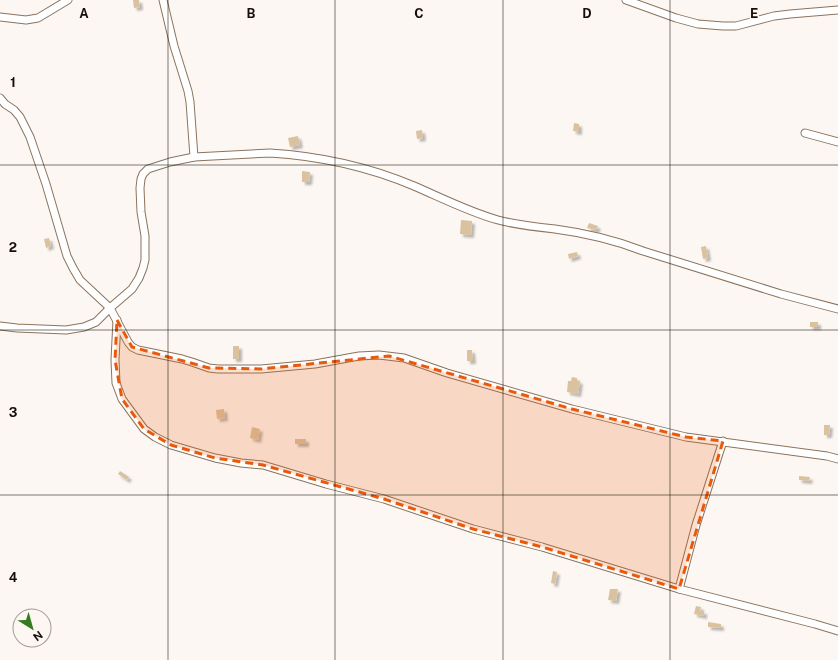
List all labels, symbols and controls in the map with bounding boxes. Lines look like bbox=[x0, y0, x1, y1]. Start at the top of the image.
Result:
text: A bbox=[79, 6, 89, 21]
text: B bbox=[247, 6, 256, 21]
text: C bbox=[414, 6, 424, 21]
text: D bbox=[582, 6, 592, 21]
text: E bbox=[750, 6, 758, 21]
text: 1 bbox=[10, 75, 16, 90]
text: 2 bbox=[9, 240, 17, 255]
text: 3 bbox=[9, 405, 18, 420]
text: 4 bbox=[9, 570, 18, 585]
north arrow bbox=[12, 608, 52, 648]
text: N bbox=[31, 629, 45, 643]

